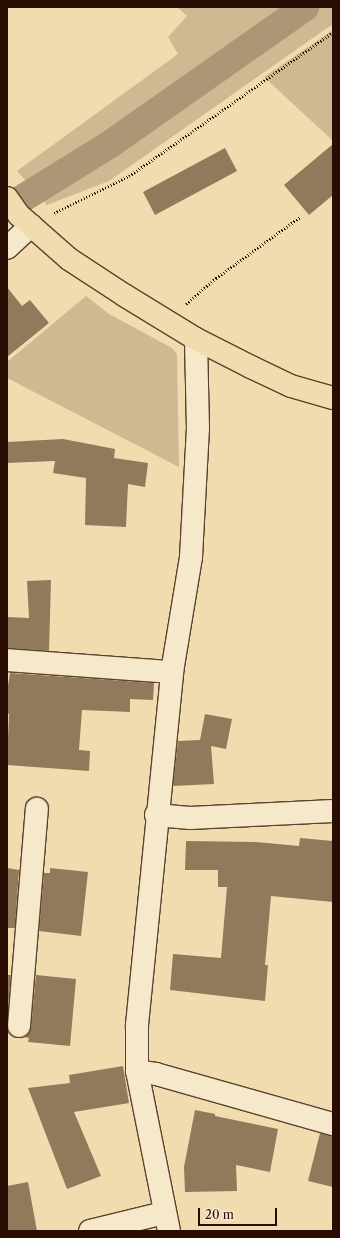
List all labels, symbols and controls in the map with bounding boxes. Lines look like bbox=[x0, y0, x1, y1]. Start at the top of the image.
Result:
scale bar bbox=[200, 1200, 279, 1226]
text: 20 m bbox=[205, 1207, 234, 1222]

